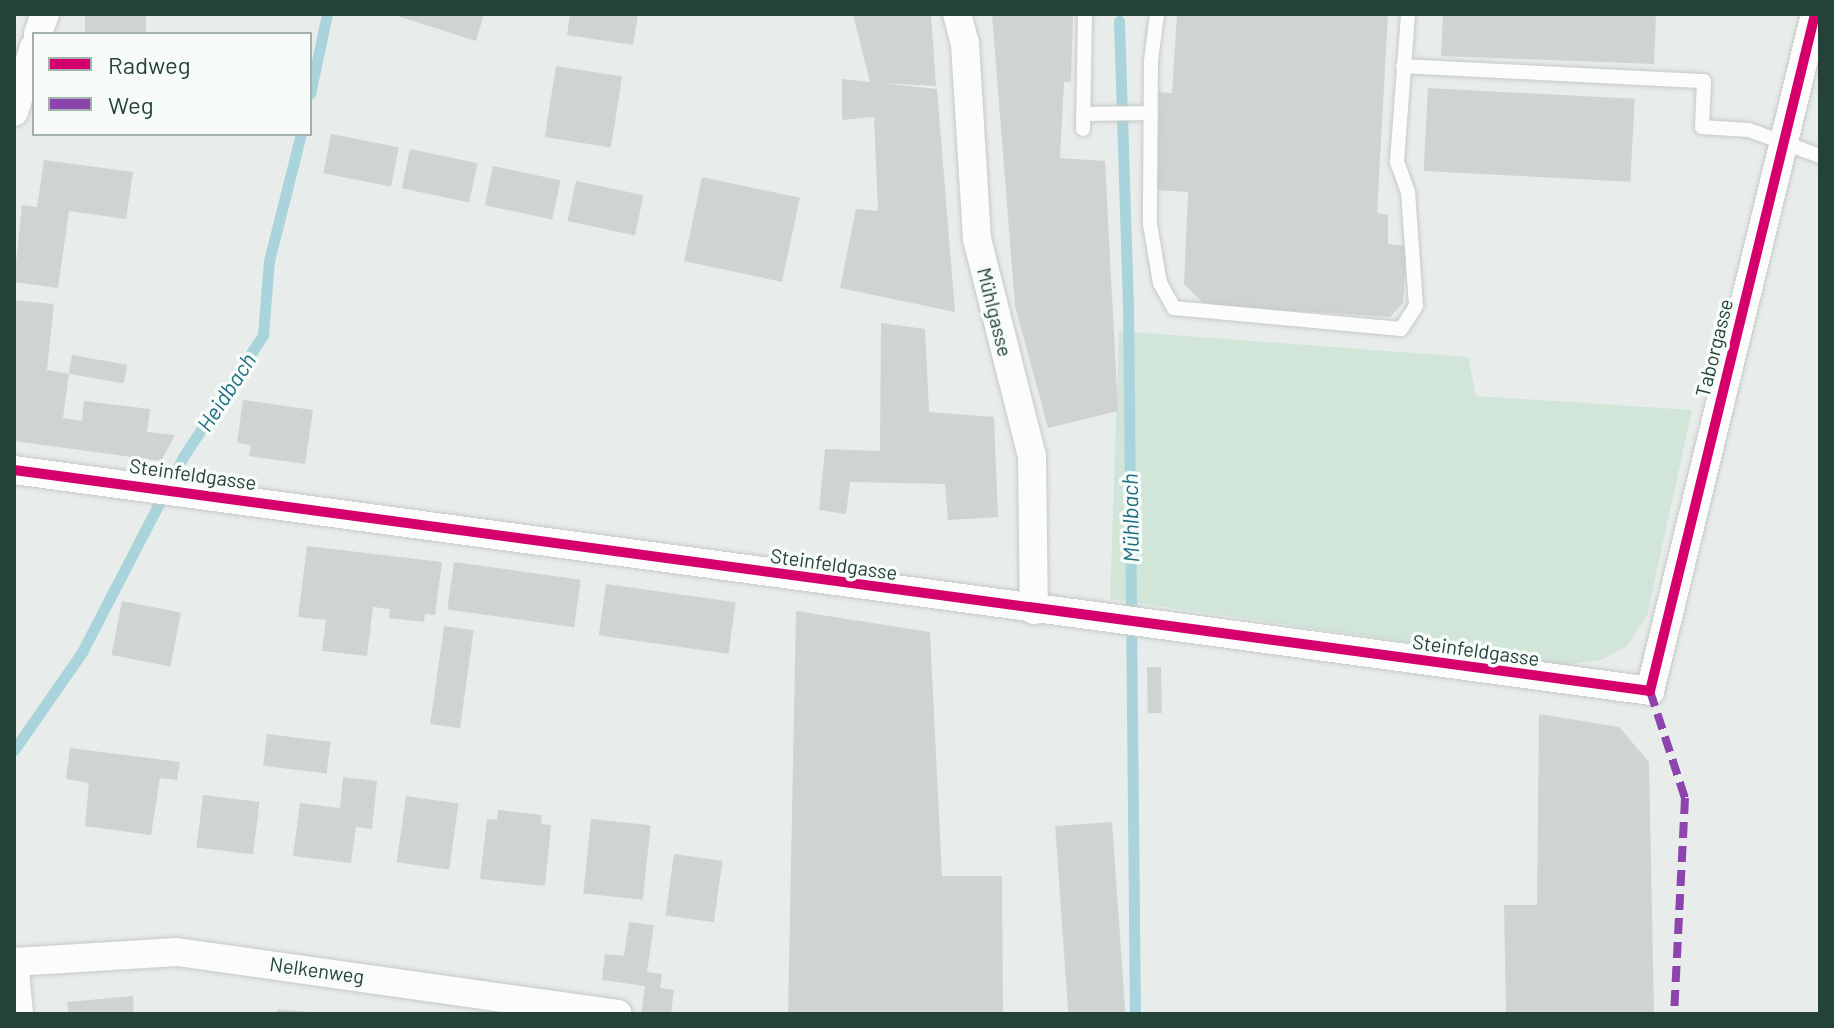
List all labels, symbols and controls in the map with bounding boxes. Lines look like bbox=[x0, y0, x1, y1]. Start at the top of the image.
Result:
legend bbox=[32, 32, 312, 136]
text: Radweg bbox=[108, 50, 191, 79]
text: Weg bbox=[108, 90, 154, 119]
street label: Mühlgasse bbox=[972, 265, 1018, 359]
street label: Taborgasse bbox=[1690, 296, 1738, 400]
water label: Heidbach bbox=[191, 348, 261, 436]
street label: Steinfeldgasse bbox=[128, 453, 258, 495]
water label: Mühlbach bbox=[1116, 473, 1144, 563]
street label: Steinfeldgasse bbox=[769, 543, 899, 585]
street label: Steinfeldgasse bbox=[1411, 629, 1541, 671]
street label: Nelkenweg bbox=[268, 951, 366, 989]

